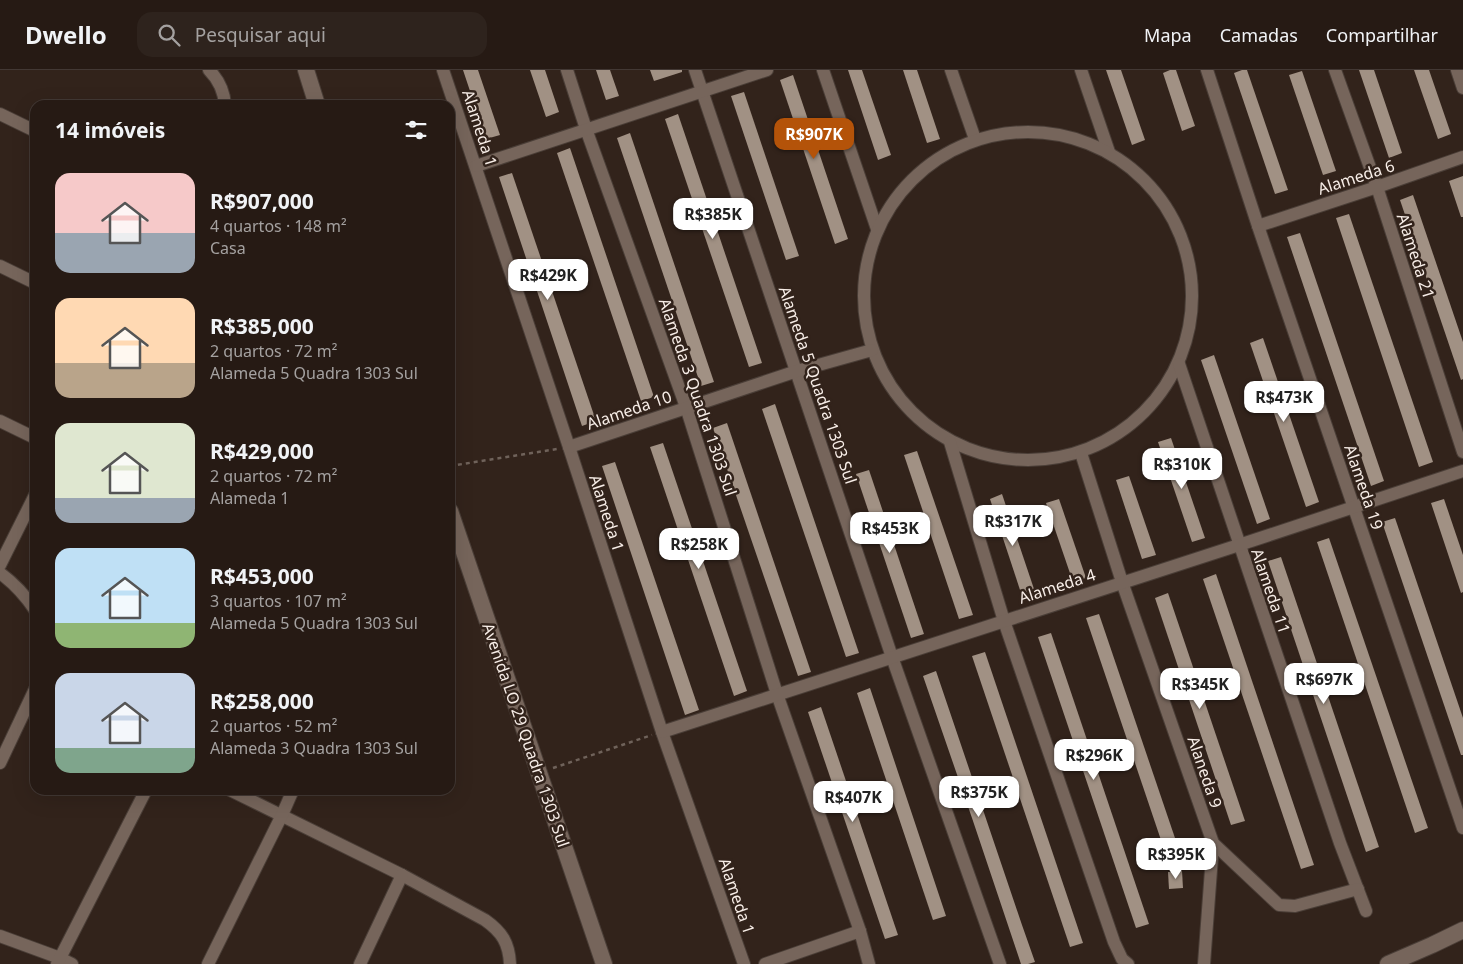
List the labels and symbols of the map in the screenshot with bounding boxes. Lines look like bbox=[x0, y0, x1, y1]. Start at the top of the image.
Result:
street label: Alameda 1 bbox=[457, 87, 503, 169]
pin: R$907K bbox=[773, 118, 855, 160]
street label: Alameda 6 bbox=[1315, 154, 1397, 200]
pin: R$385K bbox=[672, 198, 754, 240]
street label: Alameda 21 bbox=[1392, 210, 1440, 302]
pin: R$429K bbox=[507, 258, 589, 301]
street label: Alameda 5 Quadra 1303 Sul bbox=[774, 283, 862, 487]
street label: Alameda 3 Quadra 1303 Sul bbox=[654, 295, 742, 499]
pin: R$473K bbox=[1243, 380, 1325, 423]
street label: Alameda 10 bbox=[584, 385, 674, 435]
street label: Alameda 19 bbox=[1339, 442, 1389, 532]
pin: R$310K bbox=[1141, 448, 1223, 490]
street label: Alameda 1 bbox=[584, 472, 630, 554]
pin: R$317K bbox=[972, 504, 1054, 547]
pin: R$453K bbox=[849, 512, 931, 554]
pin: R$258K bbox=[658, 528, 740, 570]
street label: Alameda 11 bbox=[1246, 546, 1296, 636]
street label: Alameda 4 bbox=[1016, 563, 1098, 609]
street label: Avenida LO 29 Quadra 1303 Sul bbox=[477, 620, 575, 850]
pin: R$697K bbox=[1283, 662, 1365, 705]
pin: R$345K bbox=[1159, 668, 1241, 710]
street label: Alaneda 9 bbox=[1182, 733, 1228, 811]
pin: R$296K bbox=[1053, 738, 1135, 781]
pin: R$375K bbox=[938, 776, 1020, 818]
pin: R$407K bbox=[812, 780, 894, 823]
pin: R$395K bbox=[1135, 838, 1217, 880]
street label: Alameda 1 bbox=[714, 855, 760, 937]

